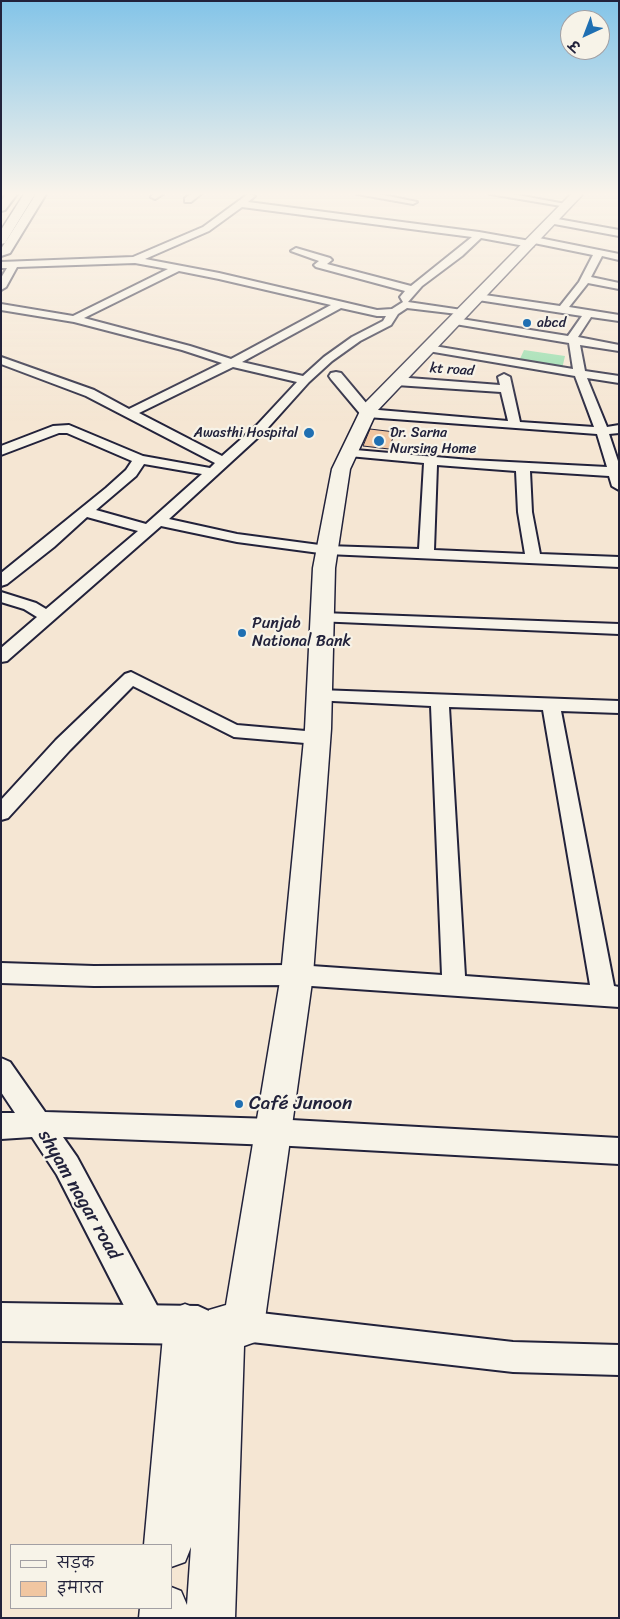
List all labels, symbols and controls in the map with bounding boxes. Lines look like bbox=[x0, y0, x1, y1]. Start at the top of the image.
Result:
north arrow bbox=[560, 10, 610, 60]
text: उ bbox=[563, 33, 587, 58]
place label: abcd bbox=[537, 315, 566, 331]
marker: abcd bbox=[521, 317, 533, 329]
street label: kt road bbox=[429, 360, 475, 380]
place label: Awasthi Hospital bbox=[194, 425, 298, 441]
place label: Dr. Sarna Nursing Home bbox=[390, 425, 477, 458]
marker: Awasthi Hospital bbox=[302, 426, 316, 440]
marker: Dr. Sarna Nursing Home bbox=[372, 434, 386, 448]
place label: Punjab National Bank bbox=[252, 614, 351, 652]
marker: Punjab National Bank bbox=[236, 627, 248, 639]
place label: Café Junoon bbox=[249, 1093, 352, 1115]
marker: Café Junoon bbox=[233, 1098, 245, 1110]
street label: shyam nagar road bbox=[33, 1126, 125, 1264]
legend bbox=[10, 1544, 172, 1609]
text: सड़क bbox=[57, 1550, 94, 1576]
text: इमारत bbox=[57, 1575, 103, 1601]

